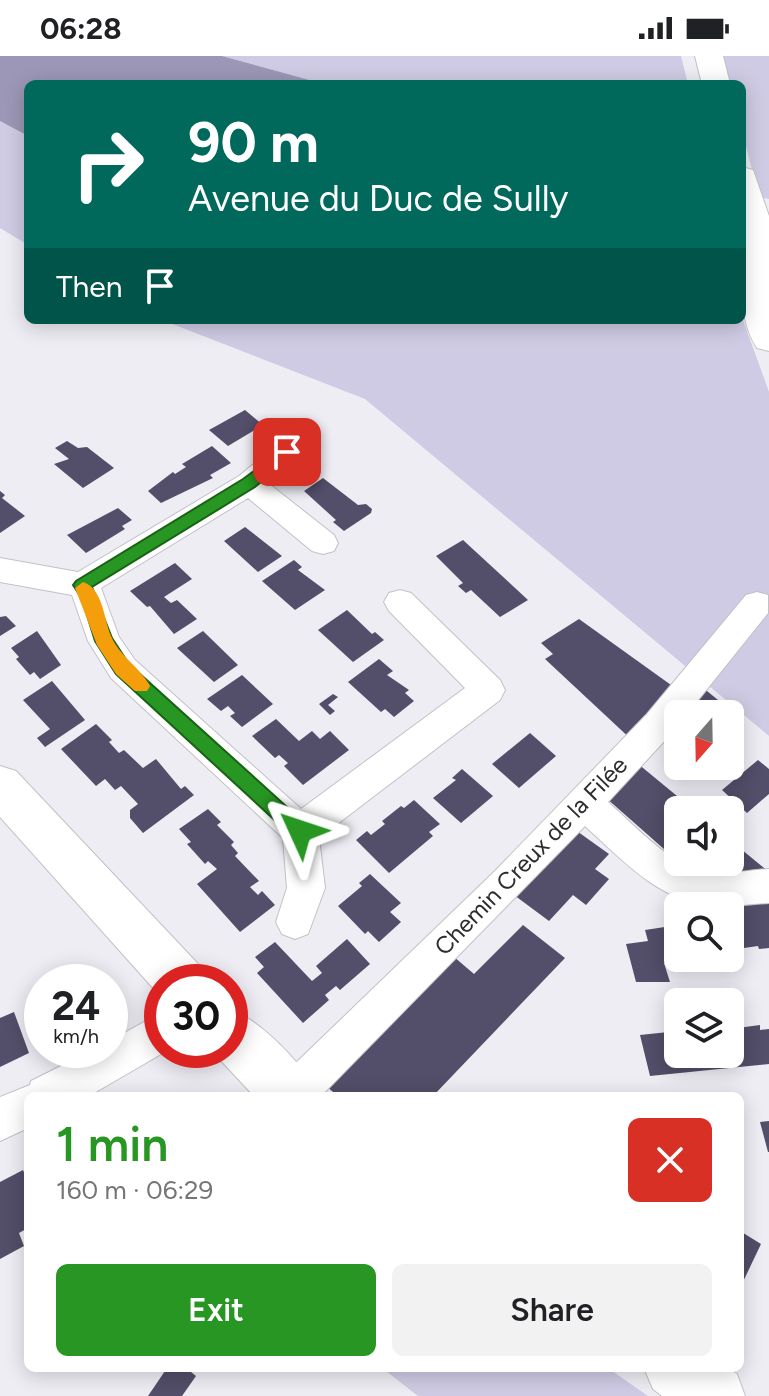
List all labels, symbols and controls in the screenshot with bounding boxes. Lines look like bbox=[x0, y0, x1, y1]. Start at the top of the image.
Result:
text: 06:28 bbox=[40, 10, 122, 47]
text: 90 m bbox=[188, 109, 319, 176]
icon: right bbox=[56, 112, 160, 216]
text: Avenue du Duc de Sully bbox=[188, 177, 569, 220]
icon: arrive bbox=[138, 264, 182, 308]
text: Then bbox=[56, 268, 122, 305]
pin bbox=[253, 418, 321, 486]
icon: arrive bbox=[265, 430, 309, 474]
north arrow bbox=[664, 700, 744, 780]
map controls bbox=[664, 700, 744, 1068]
street label: Chemin Creux de la Filée bbox=[428, 750, 633, 961]
position arrow bbox=[258, 789, 342, 873]
button: sound bbox=[664, 796, 744, 876]
button: search bbox=[664, 892, 744, 972]
speed limit sign: 30 bbox=[144, 964, 248, 1068]
text: 24 bbox=[52, 982, 100, 1030]
button: layers bbox=[664, 988, 744, 1068]
text: km/h bbox=[53, 1024, 99, 1048]
text: 1 min bbox=[56, 1115, 168, 1173]
button: close bbox=[628, 1118, 712, 1202]
text: 160 m · 06:29 bbox=[56, 1174, 213, 1206]
button: Exit bbox=[56, 1264, 376, 1356]
button: Share bbox=[392, 1264, 712, 1356]

